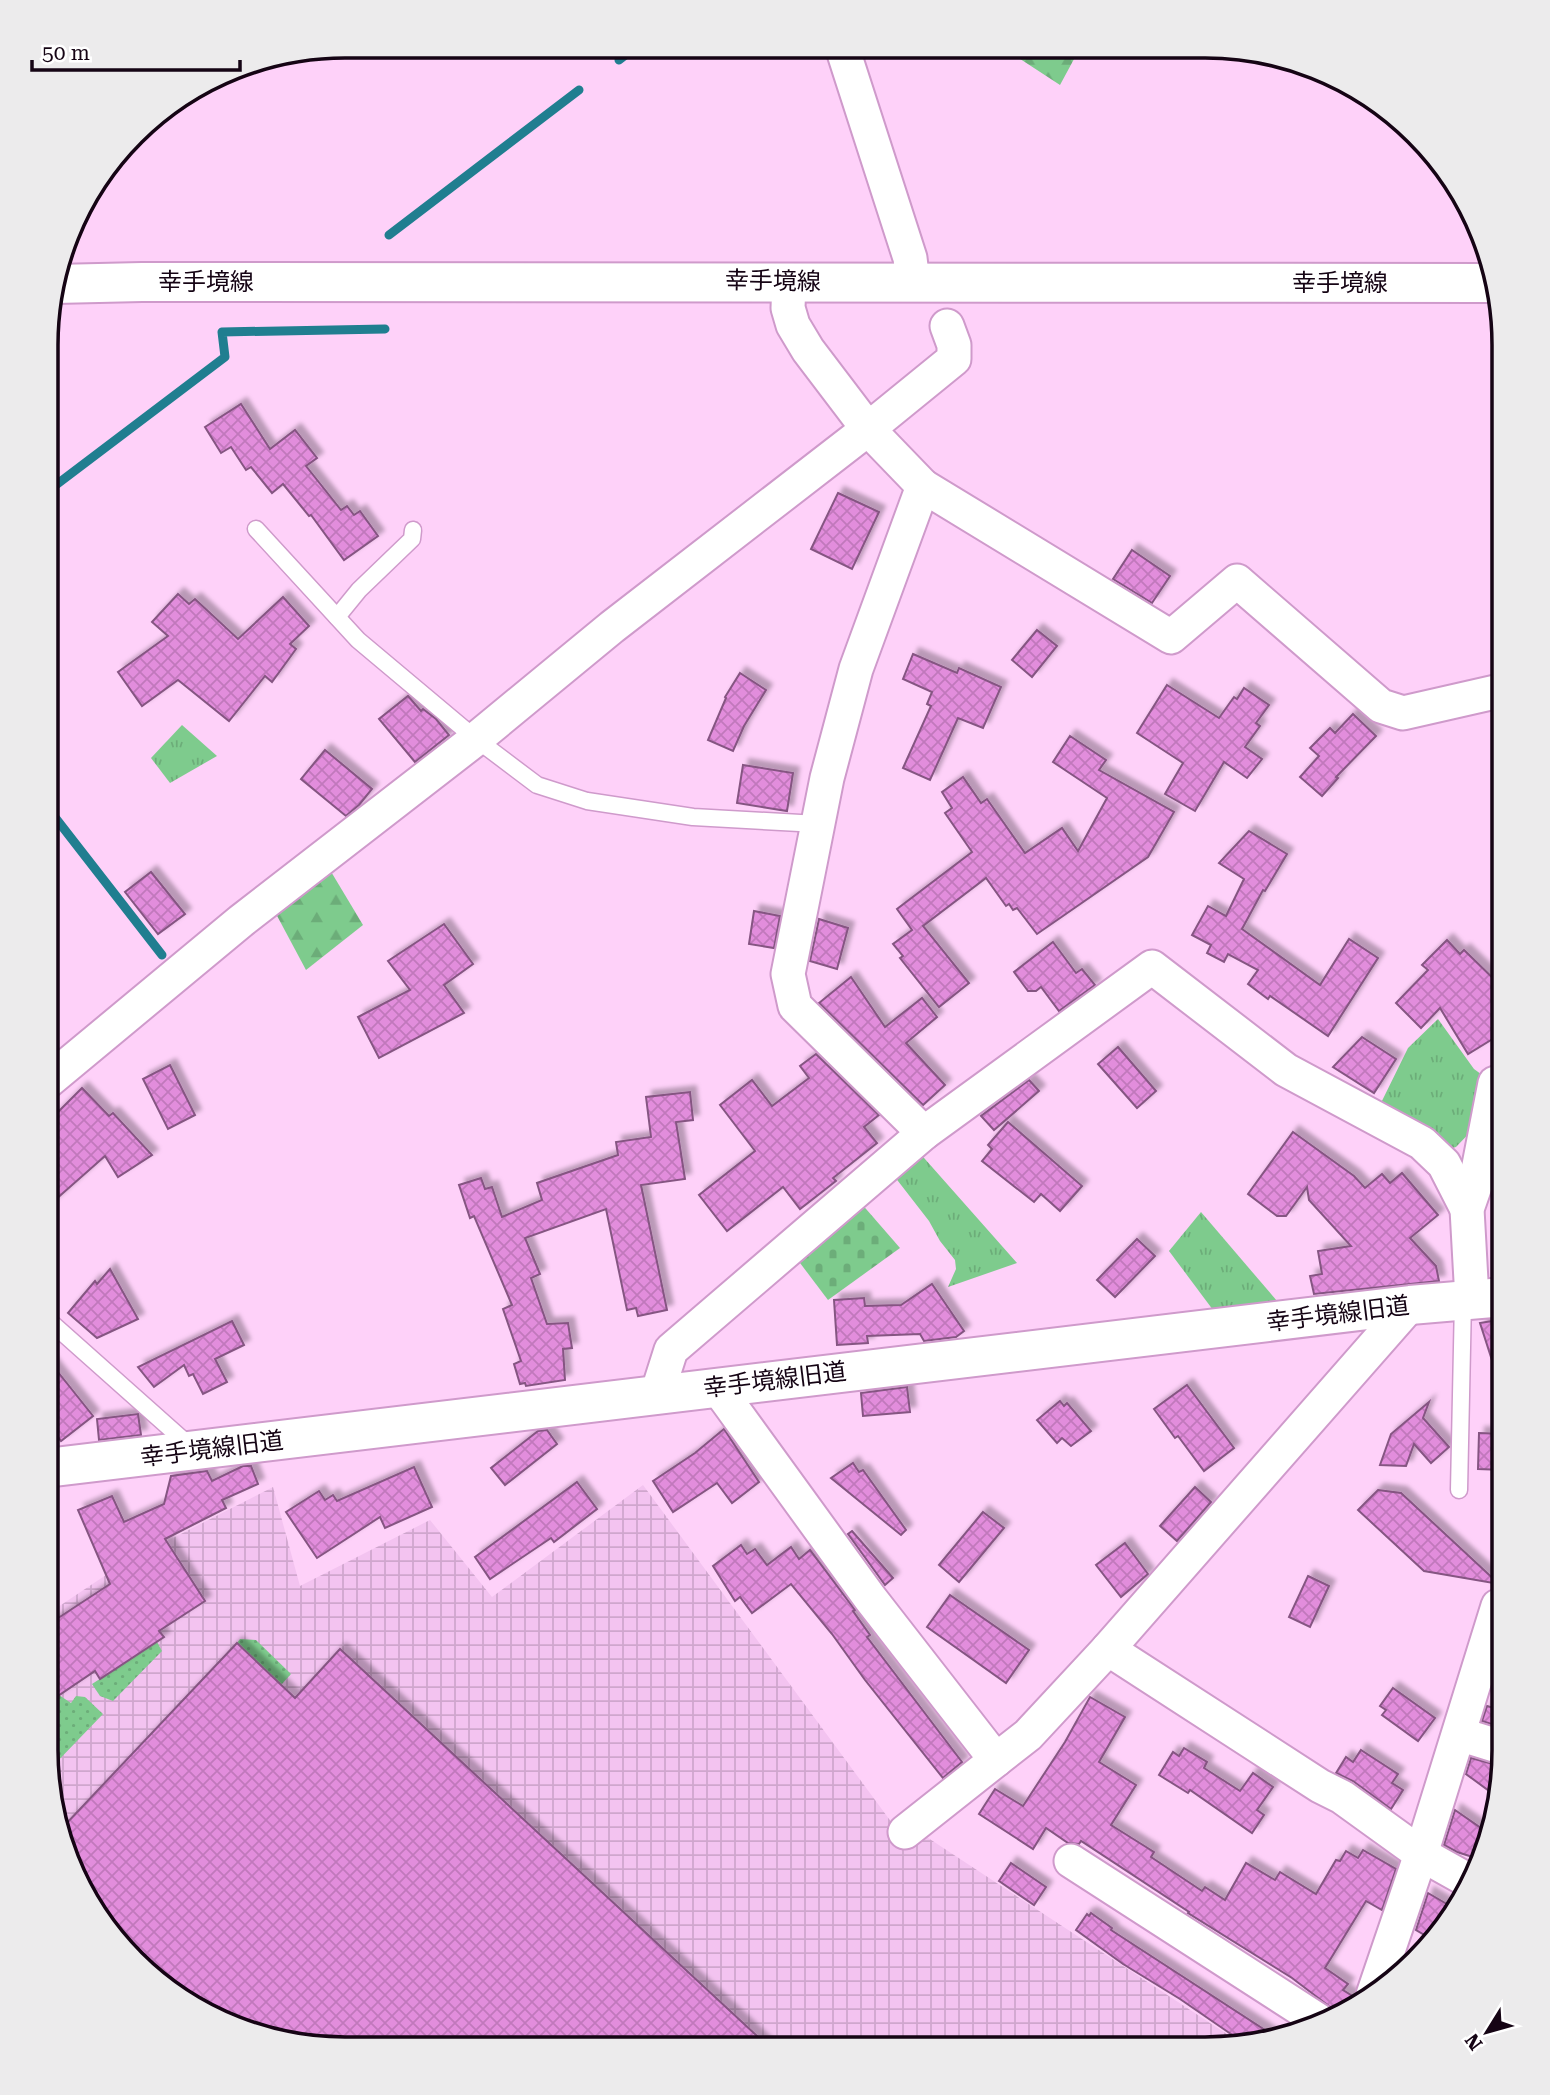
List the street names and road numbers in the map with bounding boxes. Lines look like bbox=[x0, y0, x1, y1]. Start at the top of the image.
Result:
street label: 幸手境線 bbox=[725, 266, 821, 296]
street label: 幸手境線 bbox=[158, 268, 254, 296]
street label: 幸手境線 bbox=[1292, 269, 1388, 297]
street label: 幸手境線旧道 bbox=[1265, 1291, 1411, 1337]
street label: 幸手境線旧道 bbox=[702, 1357, 848, 1403]
street label: 幸手境線旧道 bbox=[139, 1426, 285, 1472]

